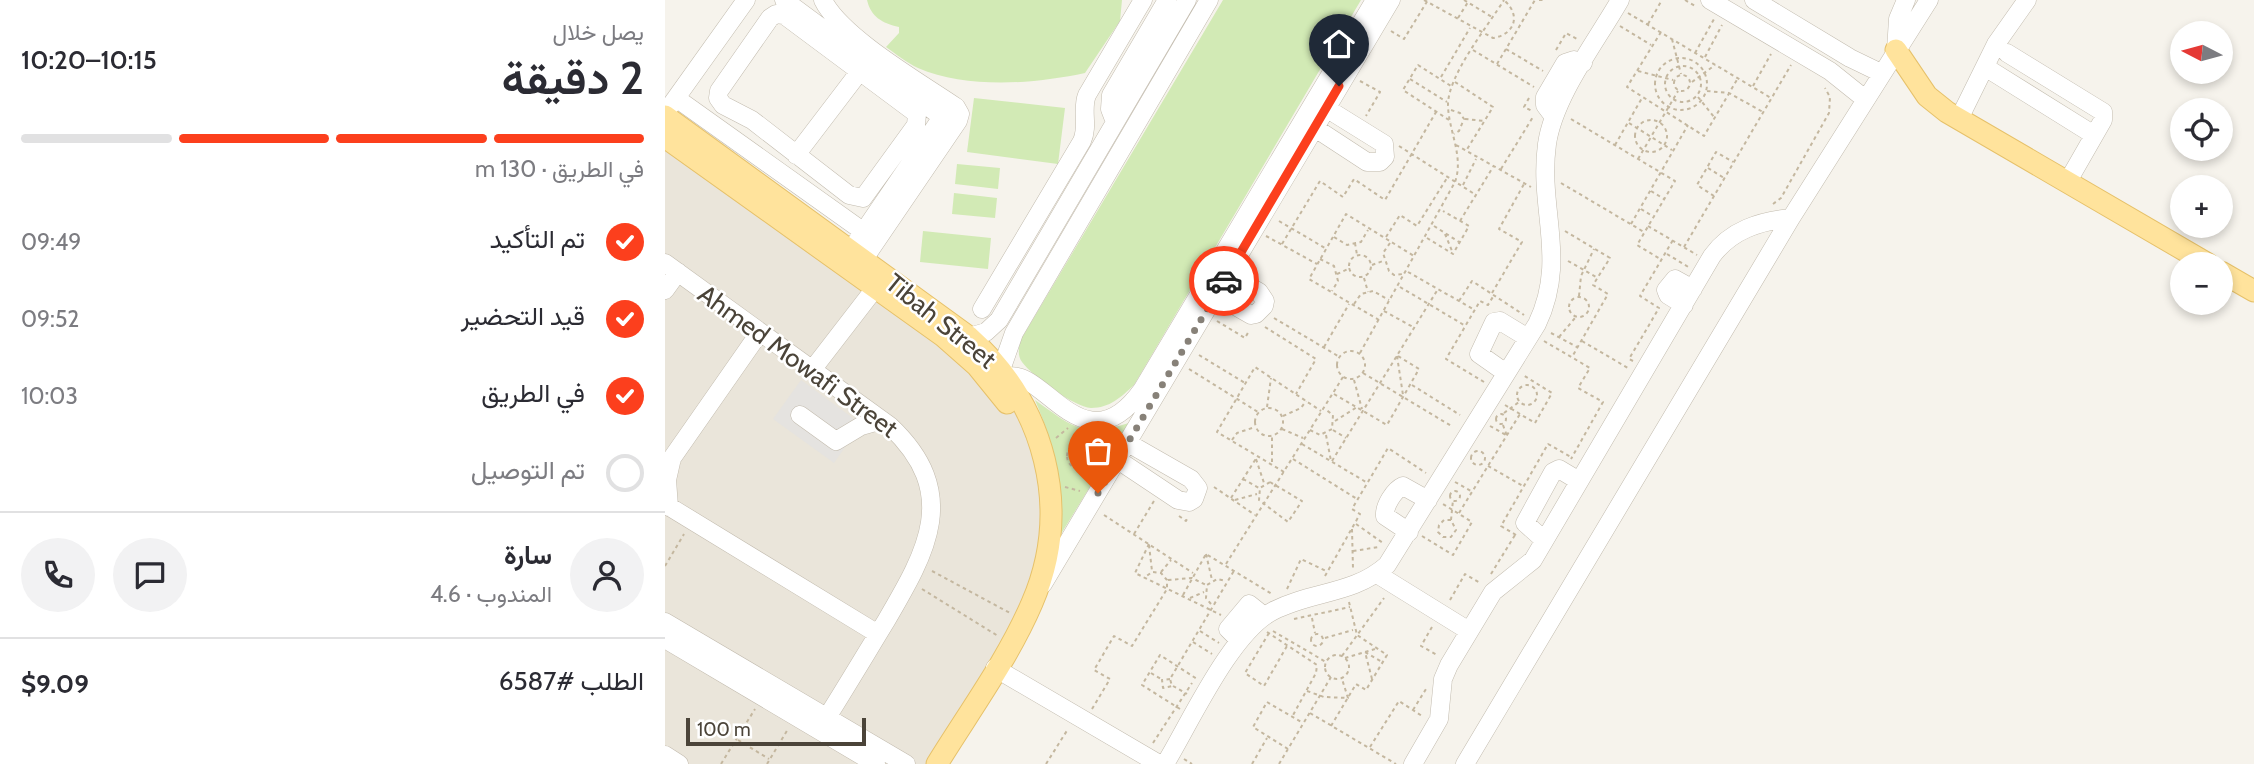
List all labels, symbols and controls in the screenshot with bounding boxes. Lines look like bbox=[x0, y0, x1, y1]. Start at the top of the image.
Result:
pin bbox=[1309, 14, 1369, 86]
text: يصل خلال bbox=[552, 18, 644, 46]
north arrow bbox=[2170, 21, 2233, 84]
map controls bbox=[2170, 21, 2233, 315]
icon: home bbox=[1320, 25, 1358, 63]
text: 10:15–10:20 bbox=[21, 44, 157, 76]
text: 2 دقيقة bbox=[501, 50, 644, 106]
button: locate bbox=[2170, 98, 2233, 161]
text: في الطريق · 130 m bbox=[475, 155, 644, 183]
button: + bbox=[2170, 175, 2233, 238]
text: تم التأكيد bbox=[490, 223, 585, 255]
icon: check bbox=[606, 223, 644, 261]
text: 09:49 bbox=[21, 228, 81, 256]
courier bbox=[1189, 246, 1259, 316]
button: − bbox=[2170, 252, 2233, 315]
icon: car bbox=[1205, 262, 1243, 300]
street label: Tibah Street bbox=[879, 267, 1003, 375]
street label: Ahmed Mowafi Street bbox=[692, 278, 904, 444]
text: قيد التحضير bbox=[461, 300, 585, 332]
icon: check bbox=[606, 300, 644, 338]
text: 09:52 bbox=[21, 305, 79, 333]
text: في الطريق bbox=[481, 377, 585, 409]
icon: check bbox=[606, 377, 644, 415]
text: 10:03 bbox=[21, 382, 78, 410]
pin bbox=[1068, 421, 1128, 493]
icon: bag bbox=[1079, 432, 1117, 470]
text: تم التوصيل bbox=[471, 454, 585, 486]
button: phone bbox=[21, 538, 95, 612]
button: chat bbox=[113, 538, 187, 612]
button: person bbox=[570, 538, 644, 612]
text: سارة bbox=[504, 539, 552, 571]
text: المندوب · 4.6 bbox=[430, 580, 552, 608]
text: الطلب #6587 bbox=[499, 665, 644, 697]
text: $9.09 bbox=[21, 668, 89, 700]
scale bar bbox=[686, 715, 866, 747]
text: 100 m bbox=[697, 718, 751, 741]

